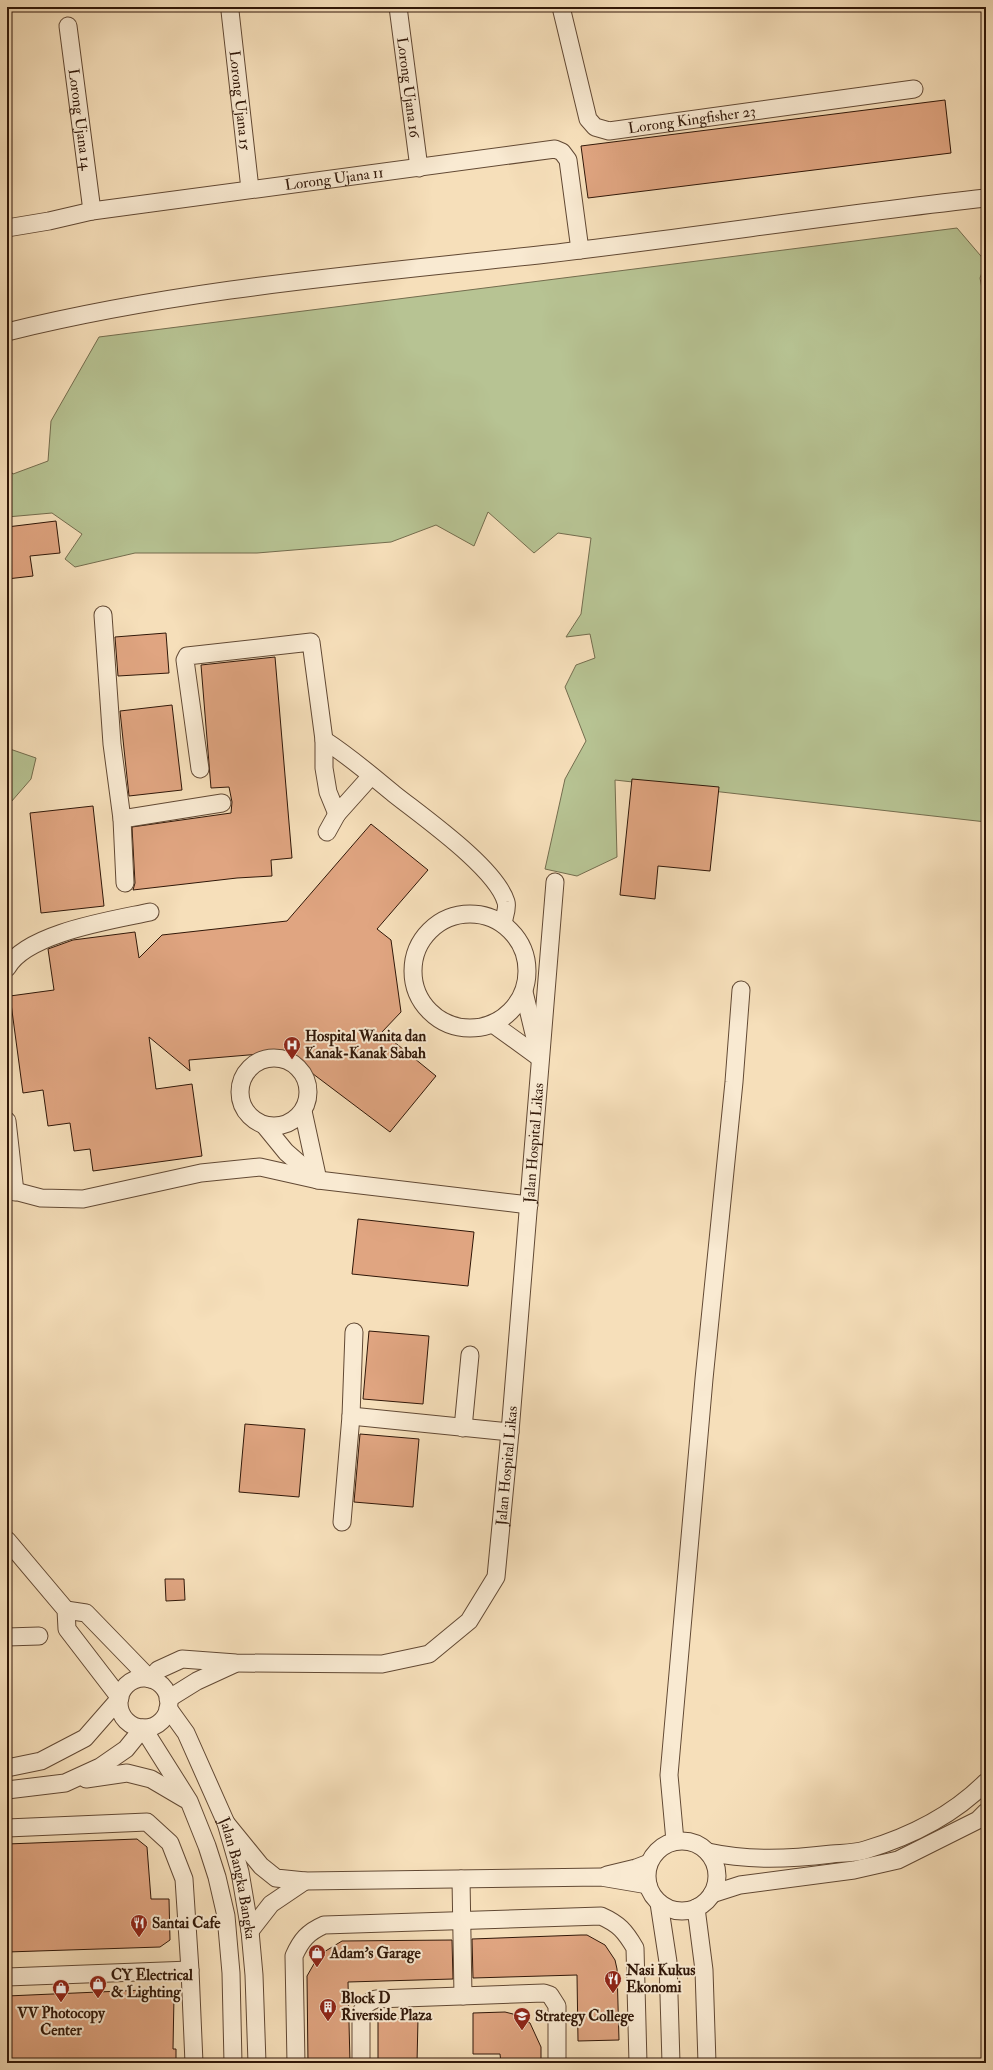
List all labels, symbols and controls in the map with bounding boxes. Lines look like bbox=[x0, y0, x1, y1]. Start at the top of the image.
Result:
street label: Lorong Ujana 16 bbox=[392, 36, 424, 140]
street label: Lorong Ujana 15 bbox=[225, 50, 255, 152]
street label: Lorong Ujana 14 bbox=[64, 68, 96, 172]
street label: Lorong Kingfisher 23 bbox=[627, 102, 757, 138]
street label: Lorong Ujana 11 bbox=[284, 163, 385, 195]
place label: Hospital Wanita dan Kanak-Kanak Sabah bbox=[305, 1027, 426, 1063]
hospital icon: Hospital Wanita dan Kanak-Kanak Sabah bbox=[282, 1035, 302, 1060]
street label: Jalan Hospital Likas bbox=[520, 1082, 549, 1205]
street label: Jalan Hospital Likas bbox=[492, 1405, 522, 1528]
street label: Jalan Bangka Bangka bbox=[213, 1813, 260, 1941]
restaurant icon: Santai Cafe bbox=[129, 1913, 149, 1938]
place label: Santai Cafe bbox=[152, 1914, 221, 1933]
shop icon: Adam's Garage bbox=[307, 1943, 327, 1968]
place label: Adam's Garage bbox=[329, 1944, 421, 1964]
place label: Nasi Kukus Ekonomi bbox=[625, 1961, 696, 1997]
place label: CY Electrical & Lighting bbox=[111, 1966, 193, 2003]
restaurant icon: Nasi Kukus Ekonomi bbox=[603, 1969, 623, 1994]
shop icon: CY Electrical & Lighting bbox=[88, 1974, 108, 1999]
shop icon: VV Photocopy Center bbox=[51, 1978, 71, 2003]
place label: Block D Riverside Plaza bbox=[341, 1989, 433, 2025]
building icon: Block D Riverside Plaza bbox=[318, 1997, 338, 2022]
place label: VV Photocopy Center bbox=[16, 2004, 106, 2040]
school or university icon: Strategy College bbox=[512, 2006, 532, 2031]
place label: Strategy College bbox=[535, 2007, 635, 2027]

